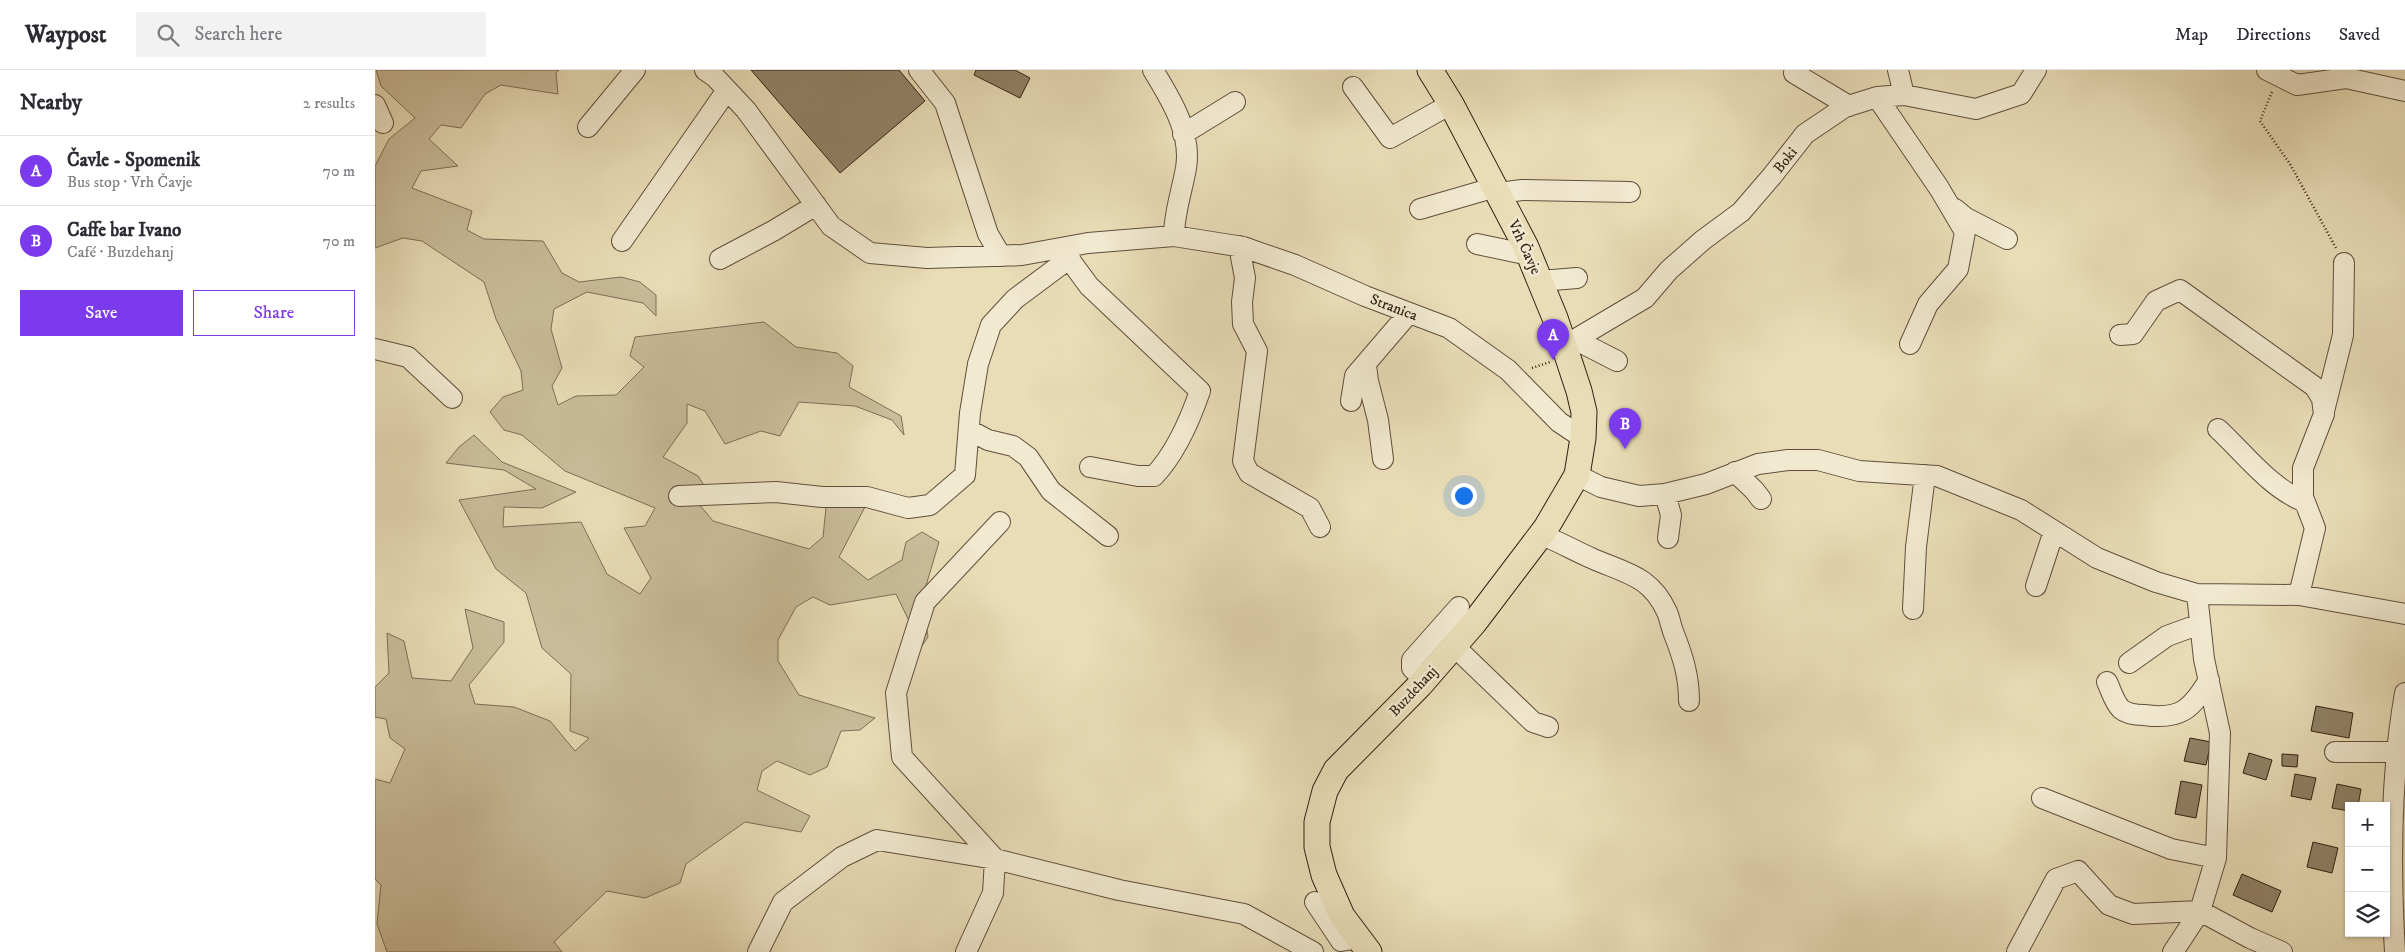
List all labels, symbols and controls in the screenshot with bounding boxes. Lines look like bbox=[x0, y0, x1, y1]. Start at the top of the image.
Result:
search box bbox=[136, 12, 486, 57]
text: Waypost bbox=[25, 20, 106, 50]
icon: search bbox=[154, 21, 182, 49]
text: Search here bbox=[194, 23, 282, 46]
text: Map bbox=[2175, 24, 2208, 46]
text: Directions bbox=[2236, 24, 2311, 46]
text: Saved bbox=[2339, 24, 2380, 46]
text: Nearby bbox=[20, 90, 82, 116]
text: 2 results bbox=[303, 93, 355, 113]
street label: Boki bbox=[1769, 143, 1802, 177]
text: Čavle - Spomenik bbox=[67, 149, 200, 172]
text: A bbox=[31, 161, 41, 181]
text: 70 m bbox=[323, 161, 355, 181]
text: Bus stop · Vrh Čavje bbox=[67, 172, 192, 192]
street label: Vrh Čavje bbox=[1503, 216, 1546, 277]
text: Caffe bar Ivano bbox=[67, 219, 181, 242]
text: B bbox=[31, 231, 41, 251]
text: 70 m bbox=[323, 231, 355, 251]
text: Café · Buzdehanj bbox=[67, 242, 174, 262]
button: Save bbox=[20, 290, 183, 336]
button: Share bbox=[193, 290, 355, 336]
street label: Stranica bbox=[1367, 290, 1421, 325]
pin: A bbox=[1537, 319, 1569, 360]
pin: B bbox=[1609, 408, 1641, 449]
your location bbox=[1451, 483, 1477, 509]
street label: Buzdehanj bbox=[1385, 662, 1442, 721]
map controls bbox=[2345, 802, 2390, 937]
button: + bbox=[2345, 802, 2390, 847]
button: − bbox=[2345, 847, 2390, 892]
button: layers bbox=[2345, 892, 2390, 937]

